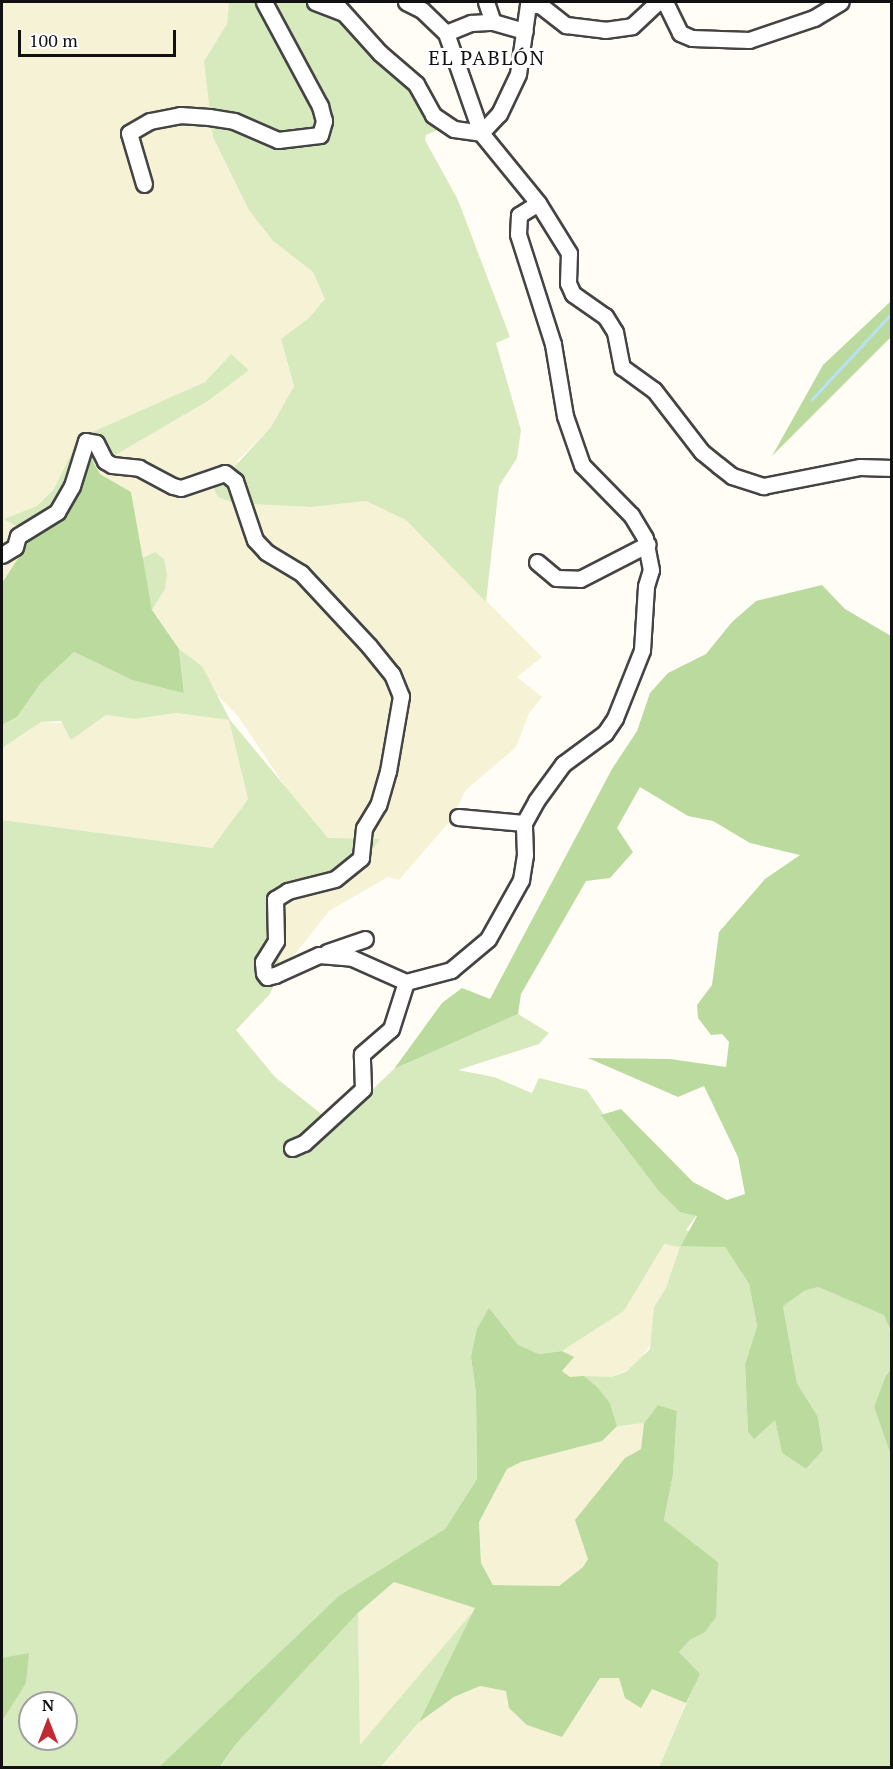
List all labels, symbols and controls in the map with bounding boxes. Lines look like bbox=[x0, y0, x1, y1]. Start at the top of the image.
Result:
scale bar bbox=[21, 18, 178, 56]
text: 100 m bbox=[29, 28, 78, 52]
district label: EL PABLÓN bbox=[428, 45, 546, 69]
north arrow bbox=[18, 1691, 78, 1751]
text: N bbox=[42, 1694, 54, 1716]

